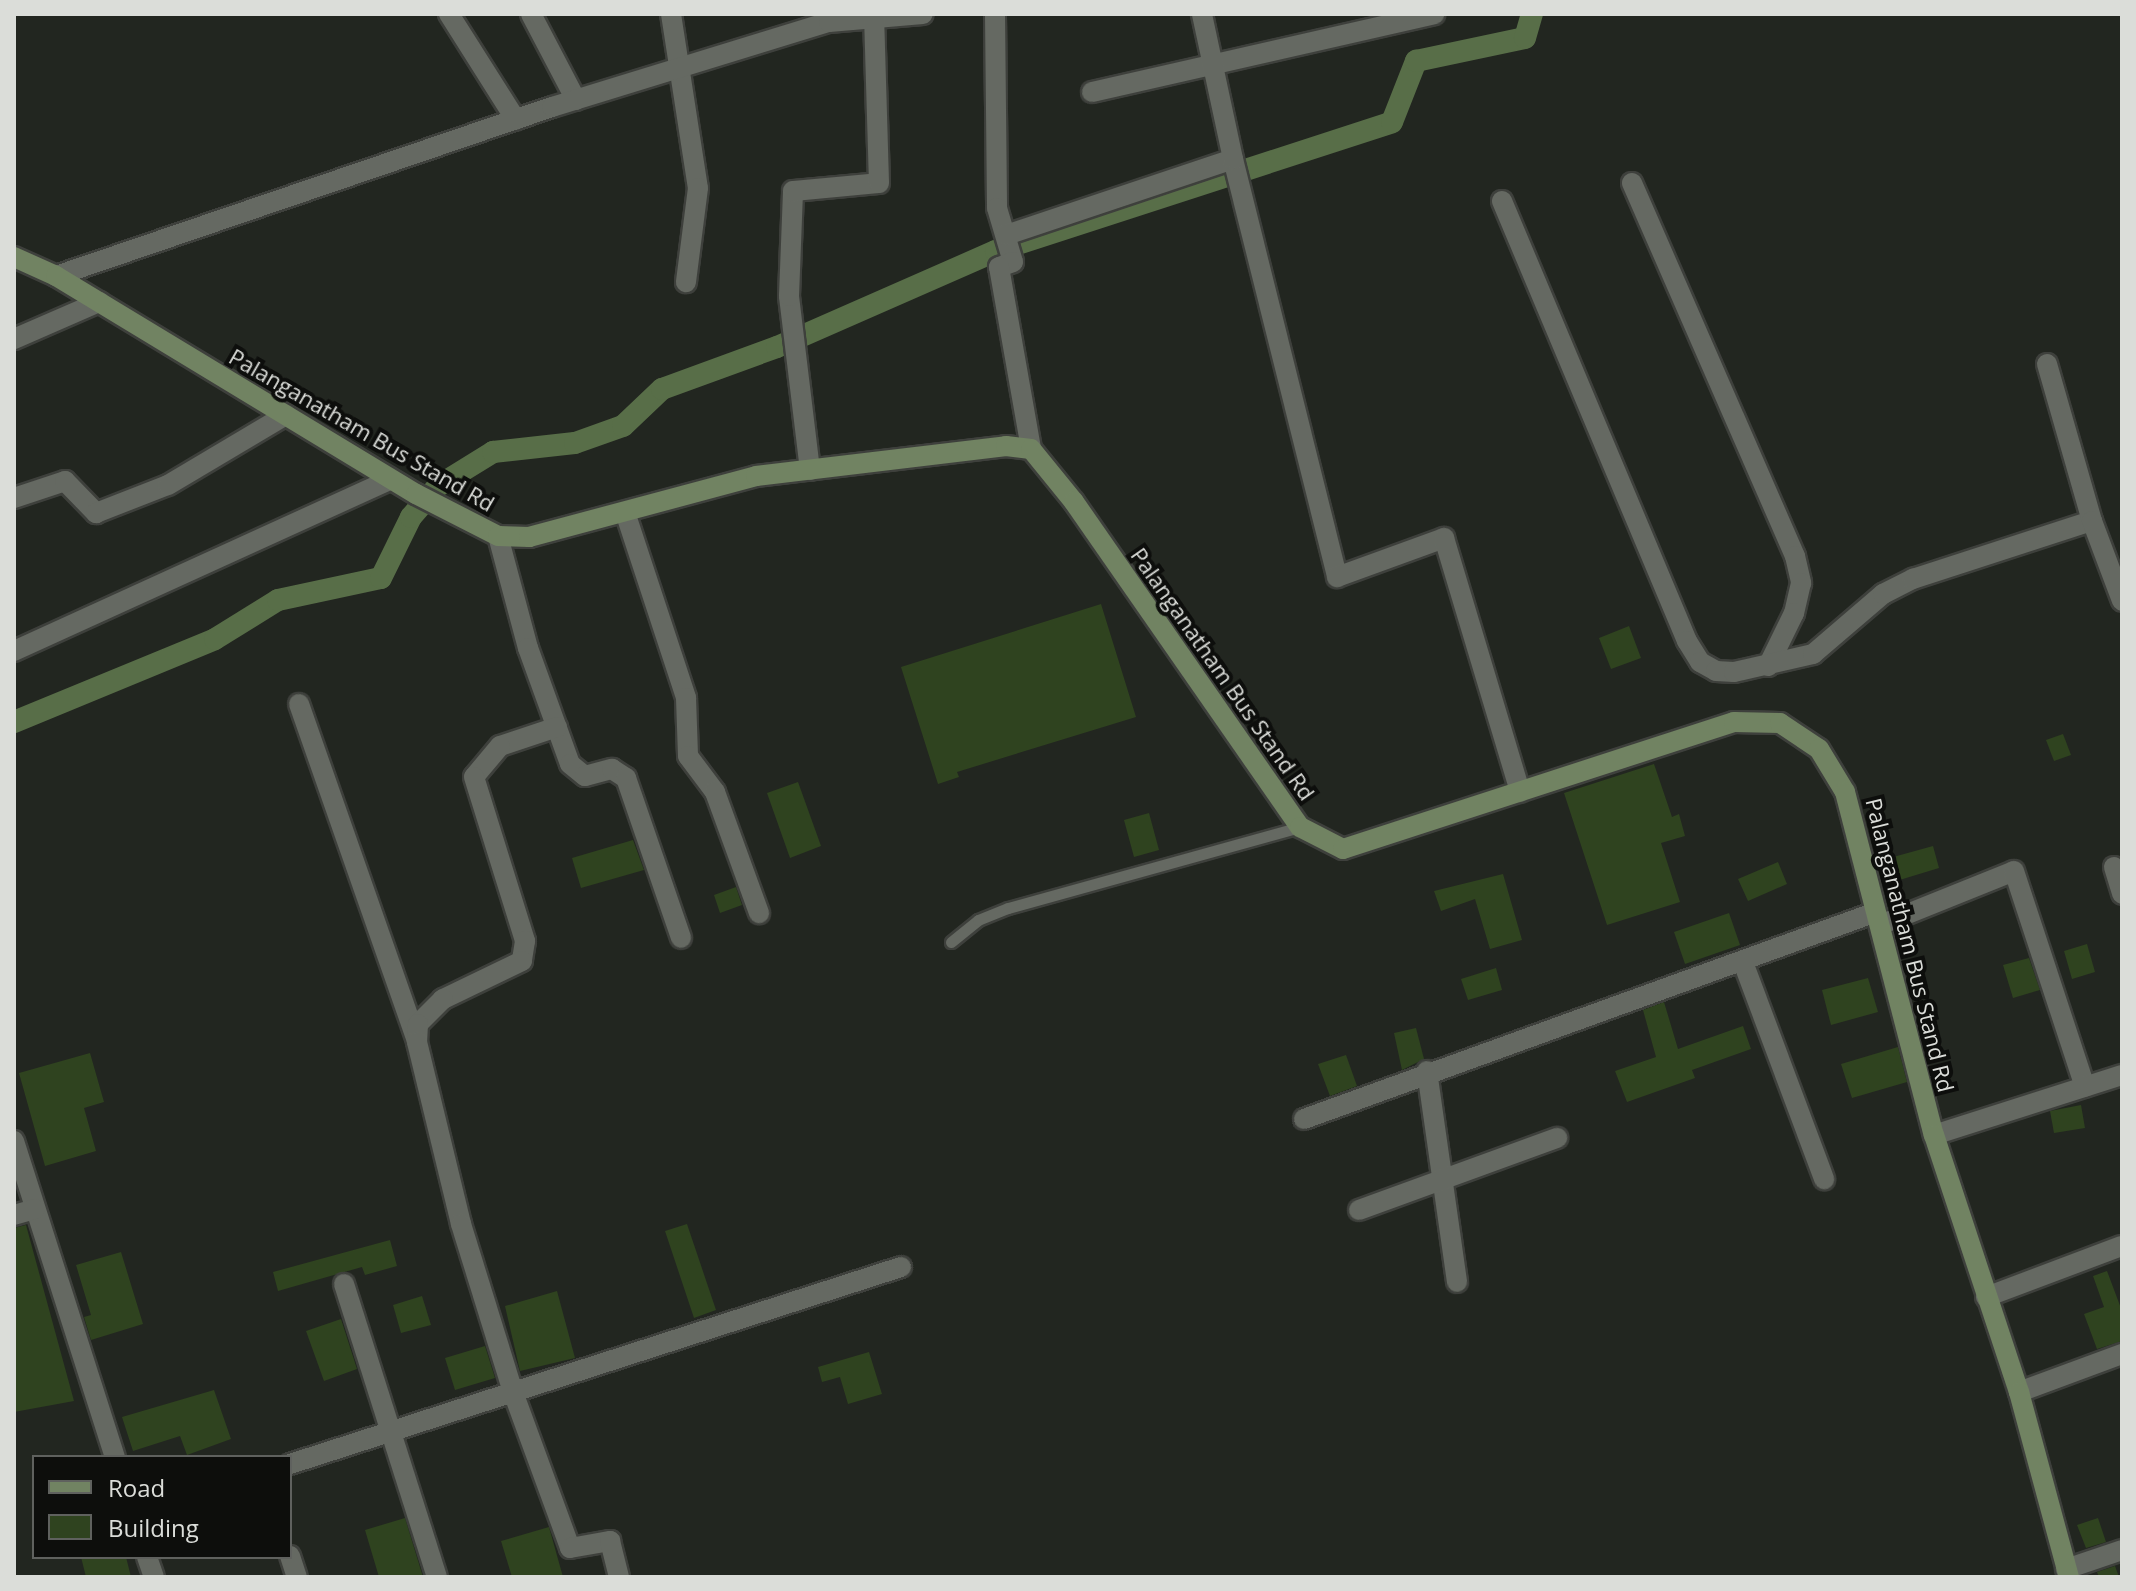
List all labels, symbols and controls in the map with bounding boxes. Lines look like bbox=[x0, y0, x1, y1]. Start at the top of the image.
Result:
street label: Palanganatham Bus Stand Rd bbox=[225, 343, 499, 517]
street label: Palanganatham Bus Stand Rd bbox=[1126, 543, 1320, 805]
street label: Palanganatham Bus Stand Rd bbox=[1861, 795, 1959, 1095]
legend bbox=[32, 1455, 292, 1559]
text: Road bbox=[108, 1471, 165, 1504]
text: Building bbox=[108, 1511, 199, 1544]

